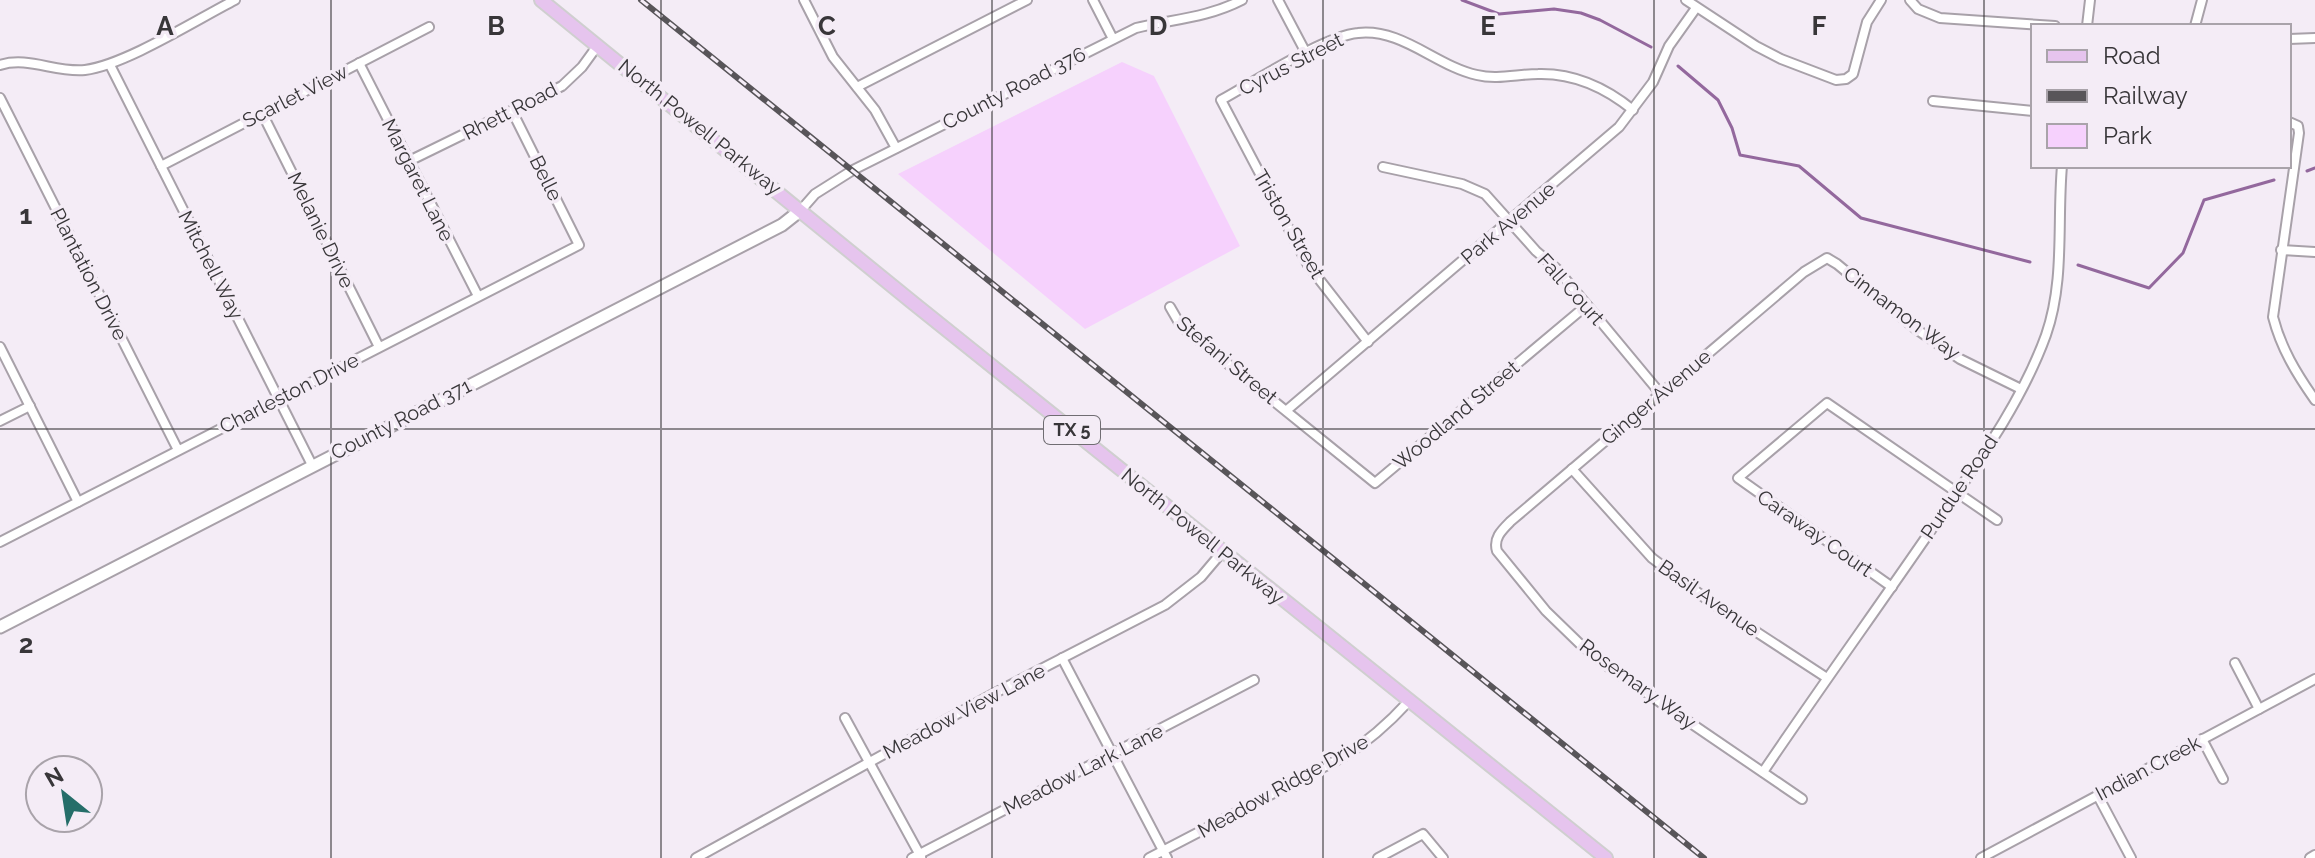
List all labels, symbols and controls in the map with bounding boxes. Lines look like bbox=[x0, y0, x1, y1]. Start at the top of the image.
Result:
text: A bbox=[156, 11, 174, 41]
text: B bbox=[487, 11, 505, 41]
text: C bbox=[818, 11, 836, 41]
text: D bbox=[1149, 11, 1167, 41]
text: E bbox=[1480, 11, 1496, 41]
text: F bbox=[1812, 11, 1827, 41]
legend bbox=[2031, 24, 2291, 168]
street label: Cyrus Street bbox=[1235, 27, 1347, 100]
text: Road bbox=[2103, 41, 2161, 70]
street label: County Road 376 bbox=[938, 42, 1090, 134]
street label: North Powell Parkway bbox=[614, 54, 786, 200]
street label: Scarlet View bbox=[238, 59, 352, 133]
street label: Rhett Road bbox=[459, 77, 561, 145]
text: Railway bbox=[2103, 81, 2188, 110]
street label: Margaret Lane bbox=[377, 115, 459, 246]
text: Park bbox=[2103, 121, 2152, 150]
street label: Belle bbox=[524, 151, 568, 205]
street label: Triston Street bbox=[1248, 165, 1330, 283]
street label: Melanie Drive bbox=[283, 168, 360, 292]
street label: Park Avenue bbox=[1456, 177, 1560, 269]
text: 1 bbox=[20, 200, 33, 230]
street label: Plantation Drive bbox=[45, 204, 133, 344]
street label: Mitchell Way bbox=[173, 207, 249, 323]
street label: Fall Court bbox=[1533, 248, 1610, 330]
street label: Cinnamon Way bbox=[1839, 261, 1965, 365]
street label: Stefani Street bbox=[1172, 311, 1282, 409]
street label: Ginger Avenue bbox=[1596, 344, 1716, 450]
street label: Charleston Drive bbox=[215, 347, 363, 438]
street label: Woodland Street bbox=[1388, 355, 1524, 475]
street label: County Road 371 bbox=[327, 373, 475, 465]
road number: TX 5 bbox=[1044, 416, 1100, 444]
street label: Purdue Road bbox=[1915, 430, 2003, 544]
street label: North Powell Parkway bbox=[1117, 463, 1289, 609]
street label: Caraway Court bbox=[1753, 484, 1878, 582]
street label: Basil Avenue bbox=[1654, 554, 1764, 642]
text: 2 bbox=[19, 629, 33, 659]
street label: Rosemary Way bbox=[1575, 634, 1701, 734]
street label: Meadow View Lane bbox=[879, 658, 1049, 764]
street label: Meadow Lark Lane bbox=[999, 718, 1167, 820]
street label: Meadow Ridge Drive bbox=[1193, 729, 1373, 843]
street label: Indian Creek bbox=[2091, 730, 2205, 806]
north arrow bbox=[24, 754, 104, 834]
text: N bbox=[40, 761, 68, 792]

